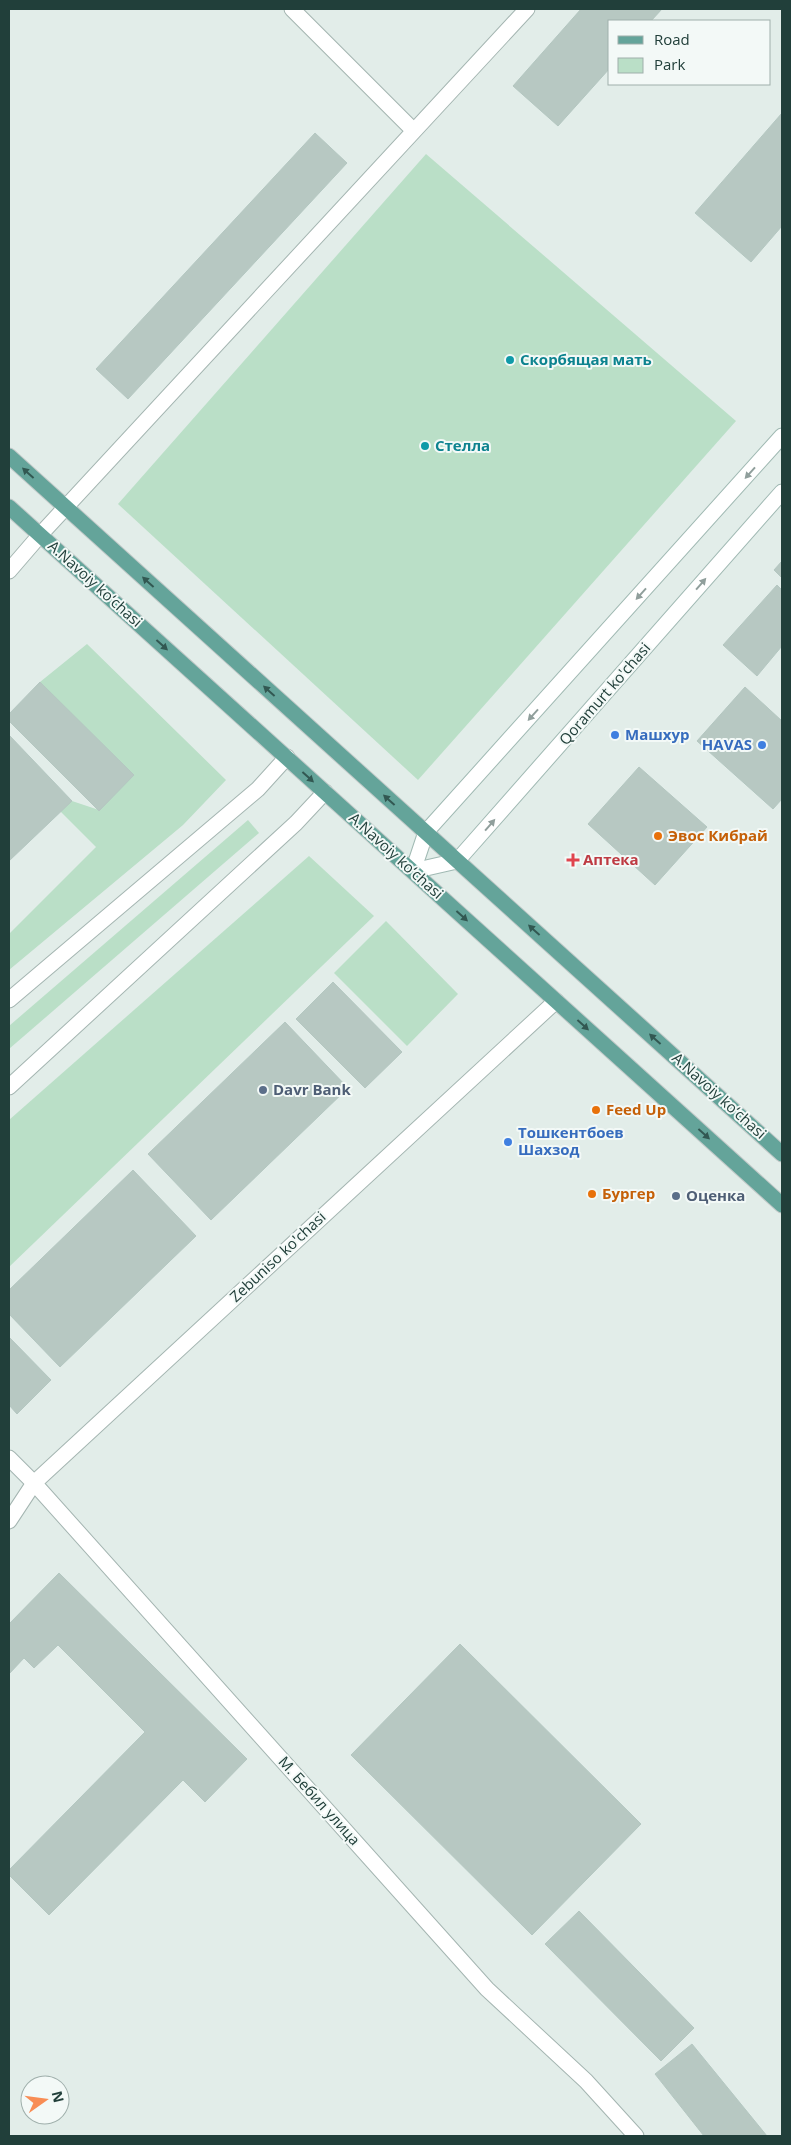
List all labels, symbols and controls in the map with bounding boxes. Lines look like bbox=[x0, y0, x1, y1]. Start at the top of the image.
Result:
legend bbox=[608, 20, 771, 85]
text: Road bbox=[654, 29, 690, 49]
text: Park bbox=[654, 54, 685, 74]
place label: Скорбящая мать bbox=[520, 349, 652, 369]
marker: Скорбящая мать bbox=[504, 354, 516, 366]
place label: Стелла bbox=[435, 435, 490, 455]
marker: Стелла bbox=[419, 440, 431, 452]
one-way arrow bbox=[744, 466, 756, 478]
one-way arrow bbox=[22, 467, 34, 479]
street label: A.Navoiy ko‘chasi bbox=[44, 536, 147, 631]
one-way arrow bbox=[143, 576, 155, 588]
one-way arrow bbox=[695, 579, 707, 591]
one-way arrow bbox=[635, 587, 647, 599]
street label: Qoramurt ko'chasi bbox=[554, 638, 654, 749]
one-way arrow bbox=[155, 639, 167, 651]
one-way arrow bbox=[263, 685, 275, 697]
one-way arrow bbox=[527, 708, 539, 720]
place label: Машхур bbox=[625, 724, 689, 744]
marker: Машхур bbox=[609, 729, 621, 741]
place label: HAVAS bbox=[702, 734, 752, 754]
marker: HAVAS bbox=[756, 739, 768, 751]
one-way arrow bbox=[302, 771, 314, 783]
one-way arrow bbox=[384, 794, 396, 806]
street label: A.Navoiy ko‘chasi bbox=[345, 808, 448, 903]
one-way arrow bbox=[484, 818, 495, 831]
place label: Эвос Кибрай bbox=[668, 825, 768, 845]
marker: Эвос Кибрай bbox=[652, 830, 664, 842]
place label: Аптека bbox=[583, 849, 639, 869]
marker: Аптека bbox=[567, 854, 579, 866]
one-way arrow bbox=[456, 910, 468, 922]
one-way arrow bbox=[528, 925, 541, 936]
one-way arrow bbox=[576, 1019, 588, 1031]
one-way arrow bbox=[650, 1033, 662, 1045]
street label: A.Navoiy ko‘chasi bbox=[668, 1048, 771, 1143]
place label: Davr Bank bbox=[273, 1079, 351, 1099]
marker: Davr Bank bbox=[257, 1084, 269, 1096]
place label: Feed Up bbox=[606, 1099, 666, 1119]
marker: Feed Up bbox=[590, 1104, 602, 1116]
place label: Тошкентбоев Шахзод bbox=[518, 1122, 624, 1159]
one-way arrow bbox=[697, 1128, 709, 1140]
marker: Тошкентбоев Шахзод bbox=[502, 1136, 514, 1148]
place label: Бургер bbox=[602, 1183, 655, 1203]
place label: Оценка bbox=[686, 1185, 745, 1205]
marker: Бургер bbox=[586, 1188, 598, 1200]
marker: Оценка bbox=[670, 1190, 682, 1202]
street label: Zebuniso ko'chasi bbox=[225, 1207, 330, 1306]
street label: М. Бебил улица bbox=[274, 1752, 365, 1849]
north arrow bbox=[20, 2075, 70, 2125]
text: N bbox=[48, 2089, 69, 2105]

